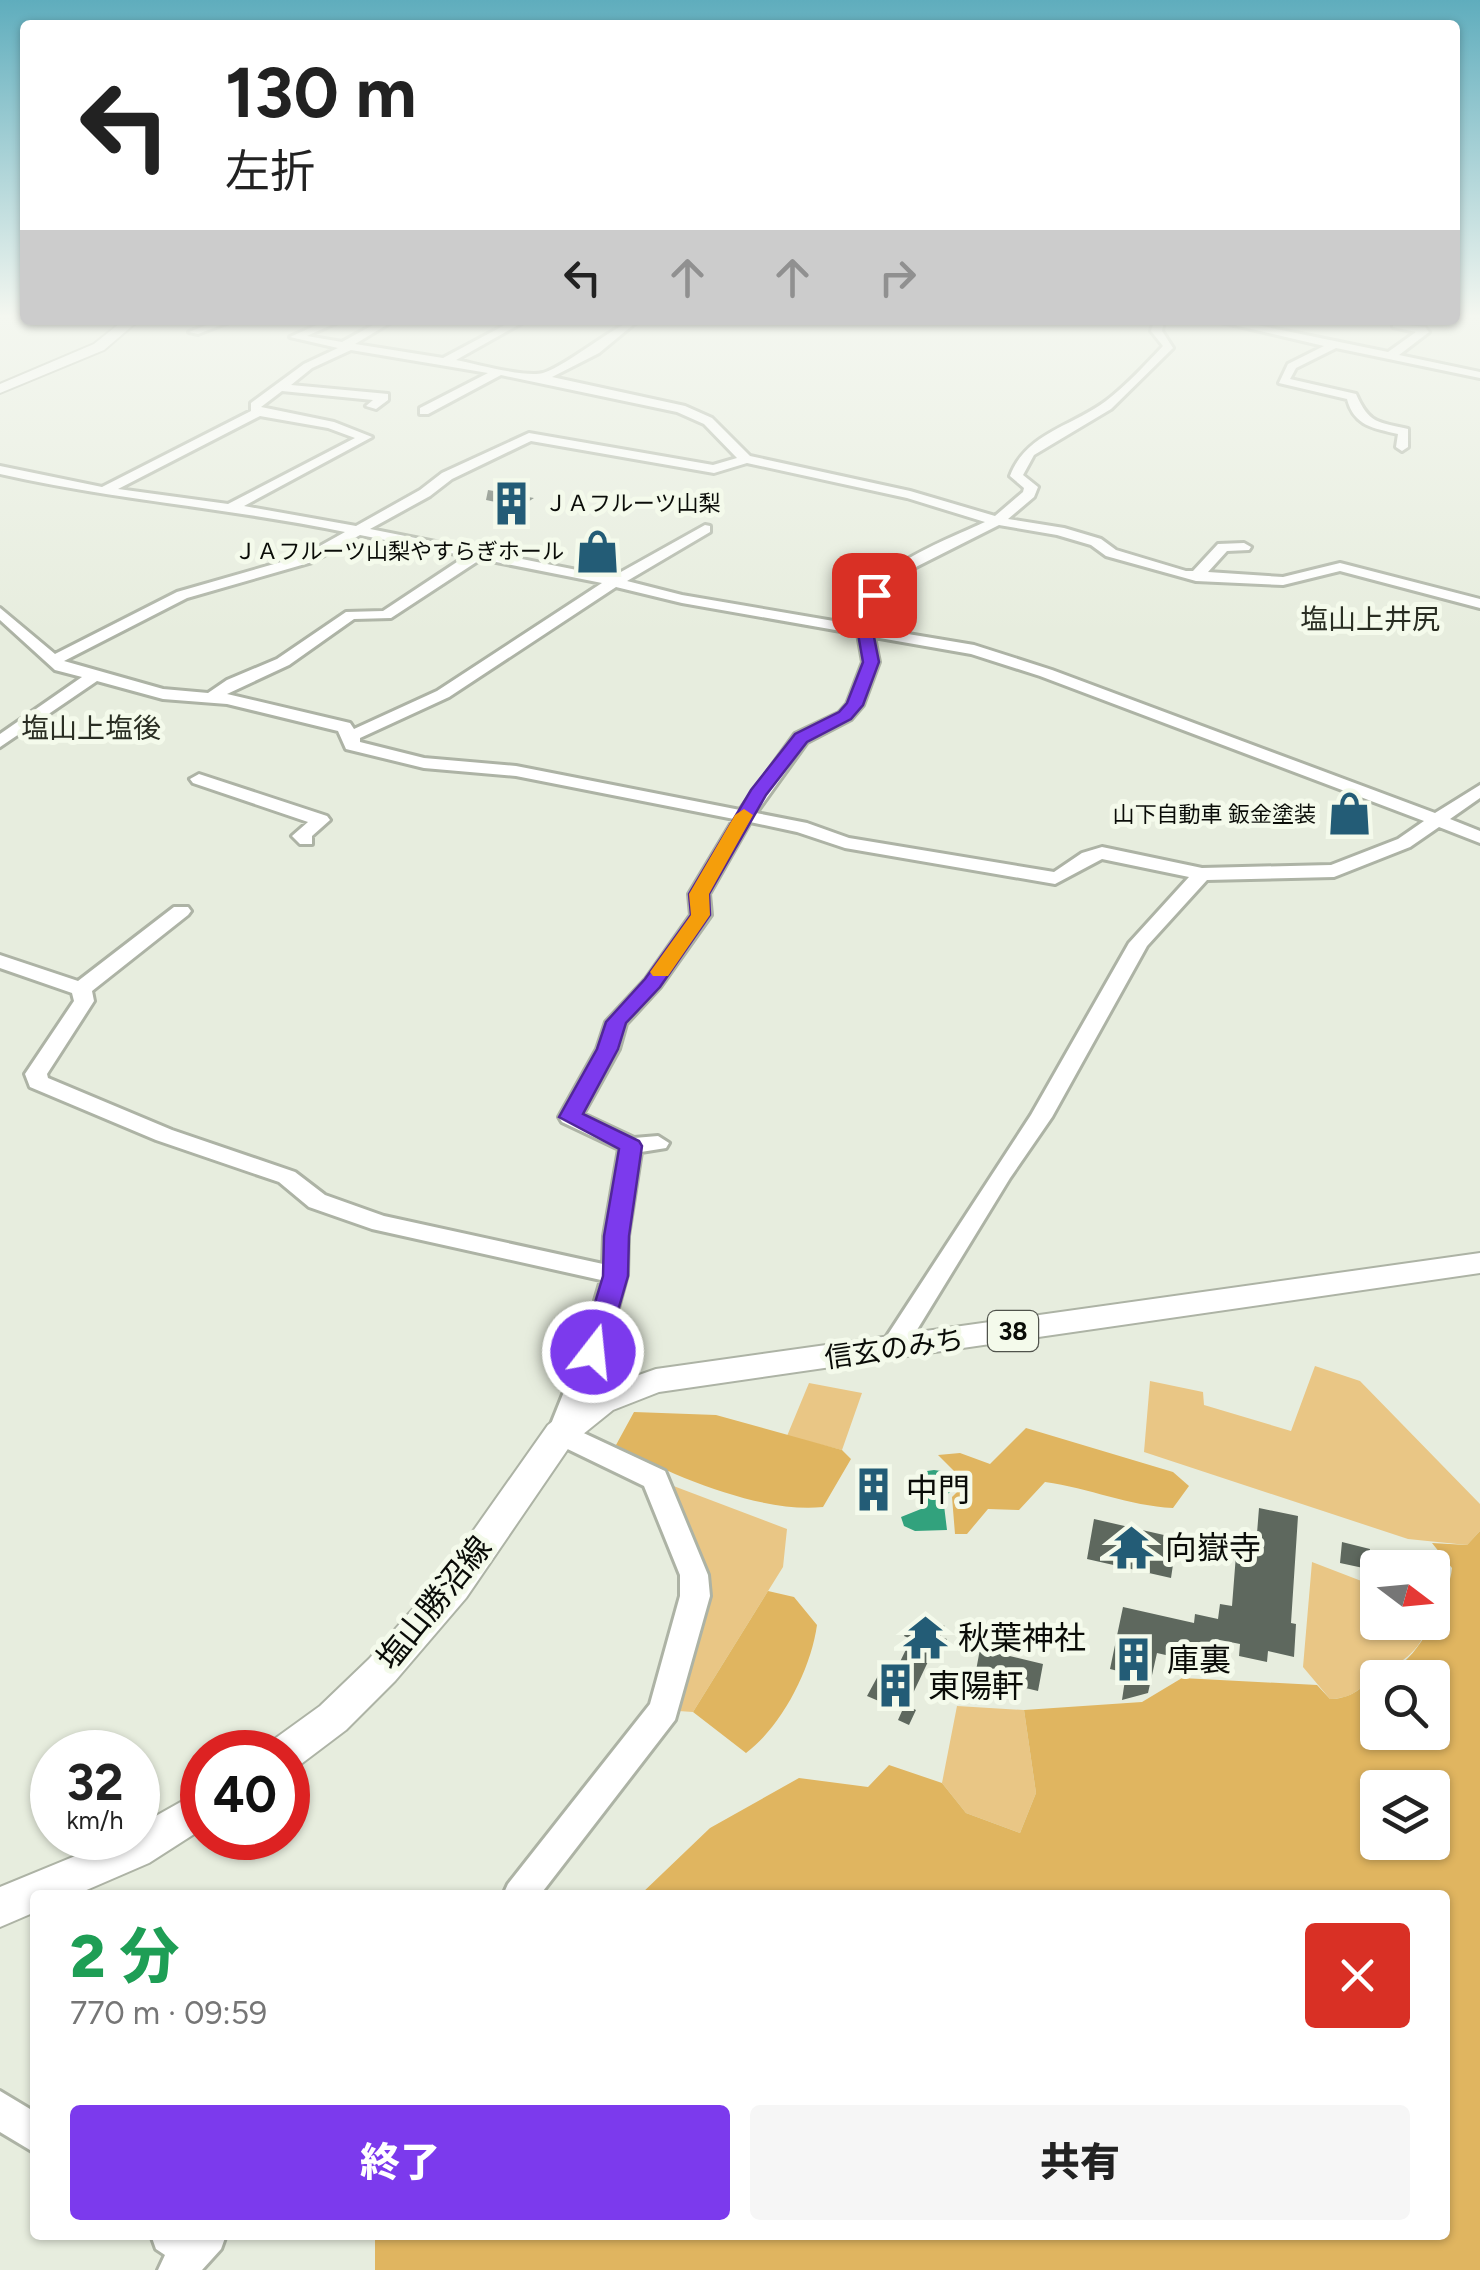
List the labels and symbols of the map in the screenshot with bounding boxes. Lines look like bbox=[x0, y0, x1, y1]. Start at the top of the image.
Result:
building icon: ＪＡフルーツ山梨 bbox=[488, 479, 536, 527]
place label: ＪＡフルーツ山梨 bbox=[545, 490, 721, 517]
shop icon: ＪＡフルーツ山梨やすらぎホール bbox=[573, 527, 621, 575]
place label: ＪＡフルーツ山梨やすらぎホール bbox=[234, 538, 564, 565]
pin bbox=[832, 553, 917, 638]
district label: 塩山上井尻 bbox=[1300, 602, 1440, 636]
district label: 塩山上塩後 bbox=[21, 711, 161, 745]
shop icon: 山下自動車 鈑金塗装 bbox=[1325, 790, 1373, 838]
place label: 山下自動車 鈑金塗装 bbox=[1113, 801, 1316, 828]
position arrow bbox=[541, 1300, 645, 1404]
road number: 38 bbox=[988, 1311, 1038, 1351]
street label: 信玄のみち bbox=[822, 1321, 966, 1375]
building icon: 中門 bbox=[849, 1466, 897, 1514]
place label: 中門 bbox=[906, 1471, 970, 1509]
temple icon: 向嶽寺 bbox=[1108, 1524, 1156, 1572]
street label: 塩山勝沼線 bbox=[369, 1529, 499, 1677]
place label: 向嶽寺 bbox=[1165, 1529, 1261, 1567]
north arrow bbox=[1360, 1550, 1450, 1640]
temple icon: 秋葉神社 bbox=[901, 1614, 949, 1662]
place label: 秋葉神社 bbox=[958, 1619, 1086, 1657]
building icon: 庫裏 bbox=[1110, 1636, 1158, 1684]
place label: 庫裏 bbox=[1167, 1641, 1231, 1679]
building icon: 東陽軒 bbox=[871, 1662, 919, 1710]
place label: 東陽軒 bbox=[928, 1667, 1024, 1705]
speed limit sign: 40 bbox=[180, 1730, 310, 1860]

